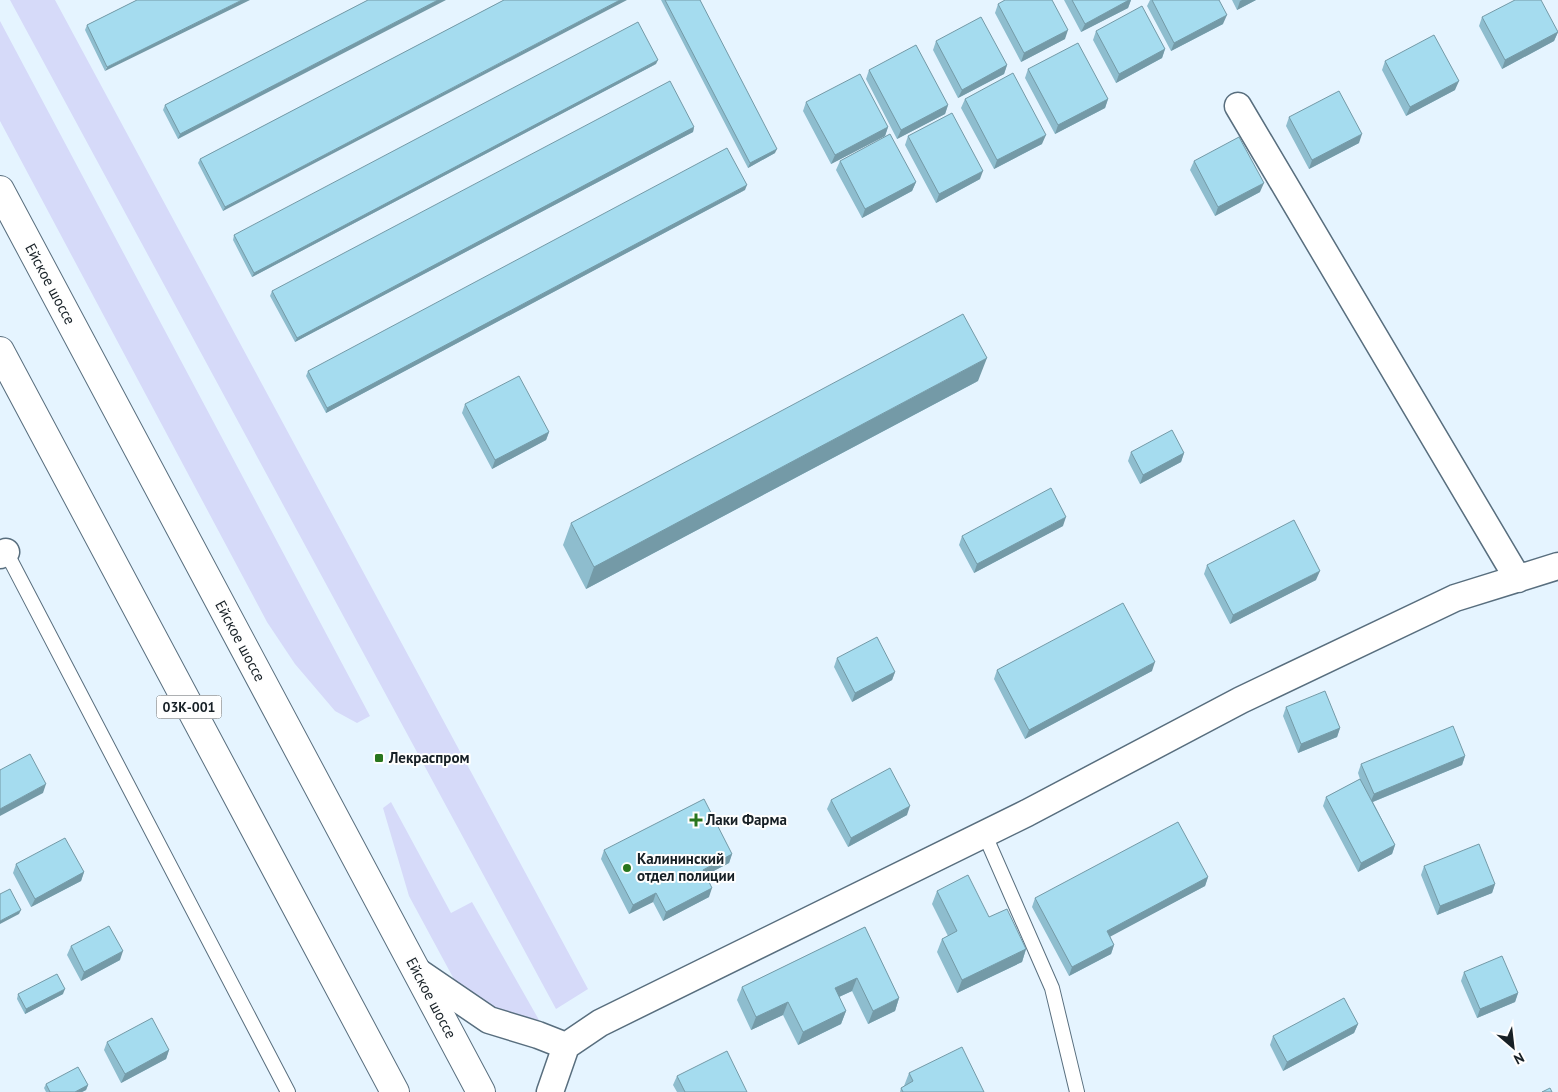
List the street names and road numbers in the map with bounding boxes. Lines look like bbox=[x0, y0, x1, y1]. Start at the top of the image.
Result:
street label: Ейское шоссе bbox=[21, 240, 80, 328]
street label: Ейское шоссе bbox=[211, 597, 270, 685]
road number: 03К-001 bbox=[156, 696, 222, 719]
street label: Ейское шоссе bbox=[402, 954, 461, 1042]

